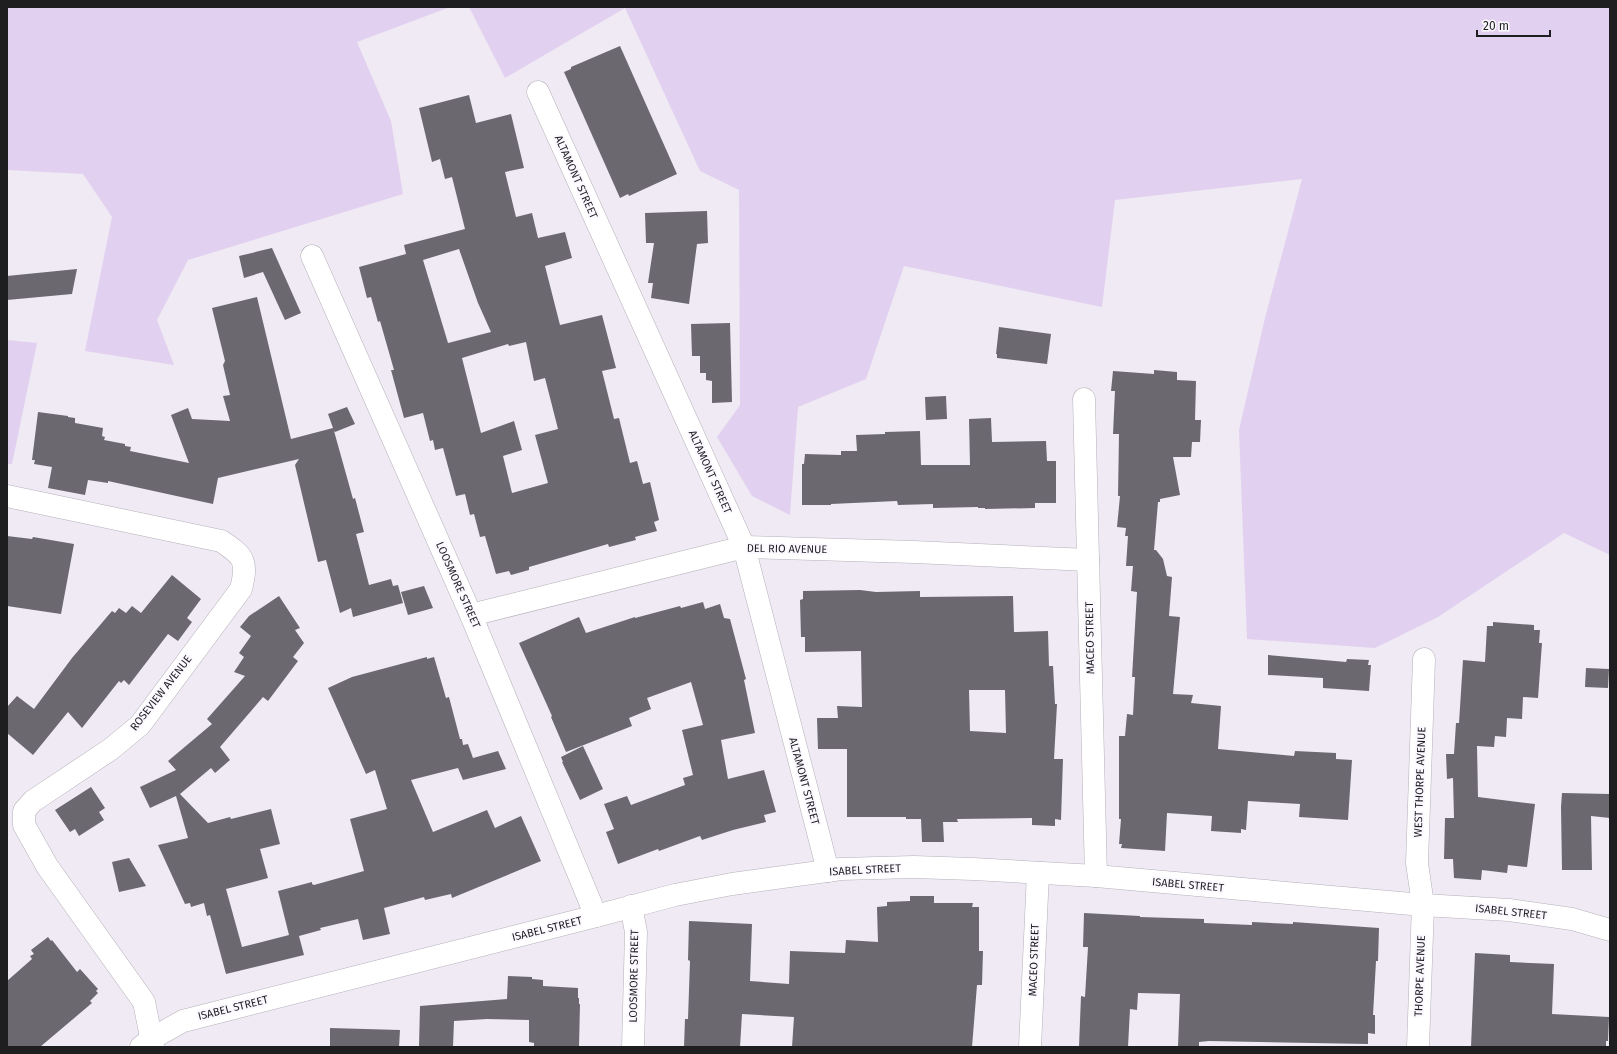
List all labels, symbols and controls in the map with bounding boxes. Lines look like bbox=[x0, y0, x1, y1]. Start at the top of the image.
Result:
scale bar bbox=[1477, 12, 1550, 38]
text: 20 m bbox=[1483, 19, 1509, 33]
street label: ALTAMONT STREET bbox=[552, 133, 600, 221]
street label: ALTAMONT STREET bbox=[686, 428, 734, 516]
street label: LOOSMORE STREET bbox=[433, 540, 483, 630]
street label: DEL RIO AVENUE bbox=[747, 542, 828, 556]
street label: MACEO STREET bbox=[1083, 601, 1097, 674]
street label: ROSEVIEW AVENUE bbox=[128, 653, 195, 733]
street label: WEST THORPE AVENUE bbox=[1412, 726, 1428, 838]
street label: ALTAMONT STREET bbox=[786, 736, 822, 826]
street label: ISABEL STREET bbox=[829, 862, 902, 878]
street label: ISABEL STREET bbox=[1152, 875, 1225, 895]
street label: ISABEL STREET bbox=[1475, 902, 1548, 922]
street label: ISABEL STREET bbox=[510, 914, 584, 944]
street label: MACEO STREET bbox=[1026, 923, 1042, 997]
street label: LOOSMORE STREET bbox=[627, 929, 641, 1023]
street label: THORPE AVENUE bbox=[1412, 935, 1428, 1017]
street label: ISABEL STREET bbox=[196, 993, 270, 1023]

